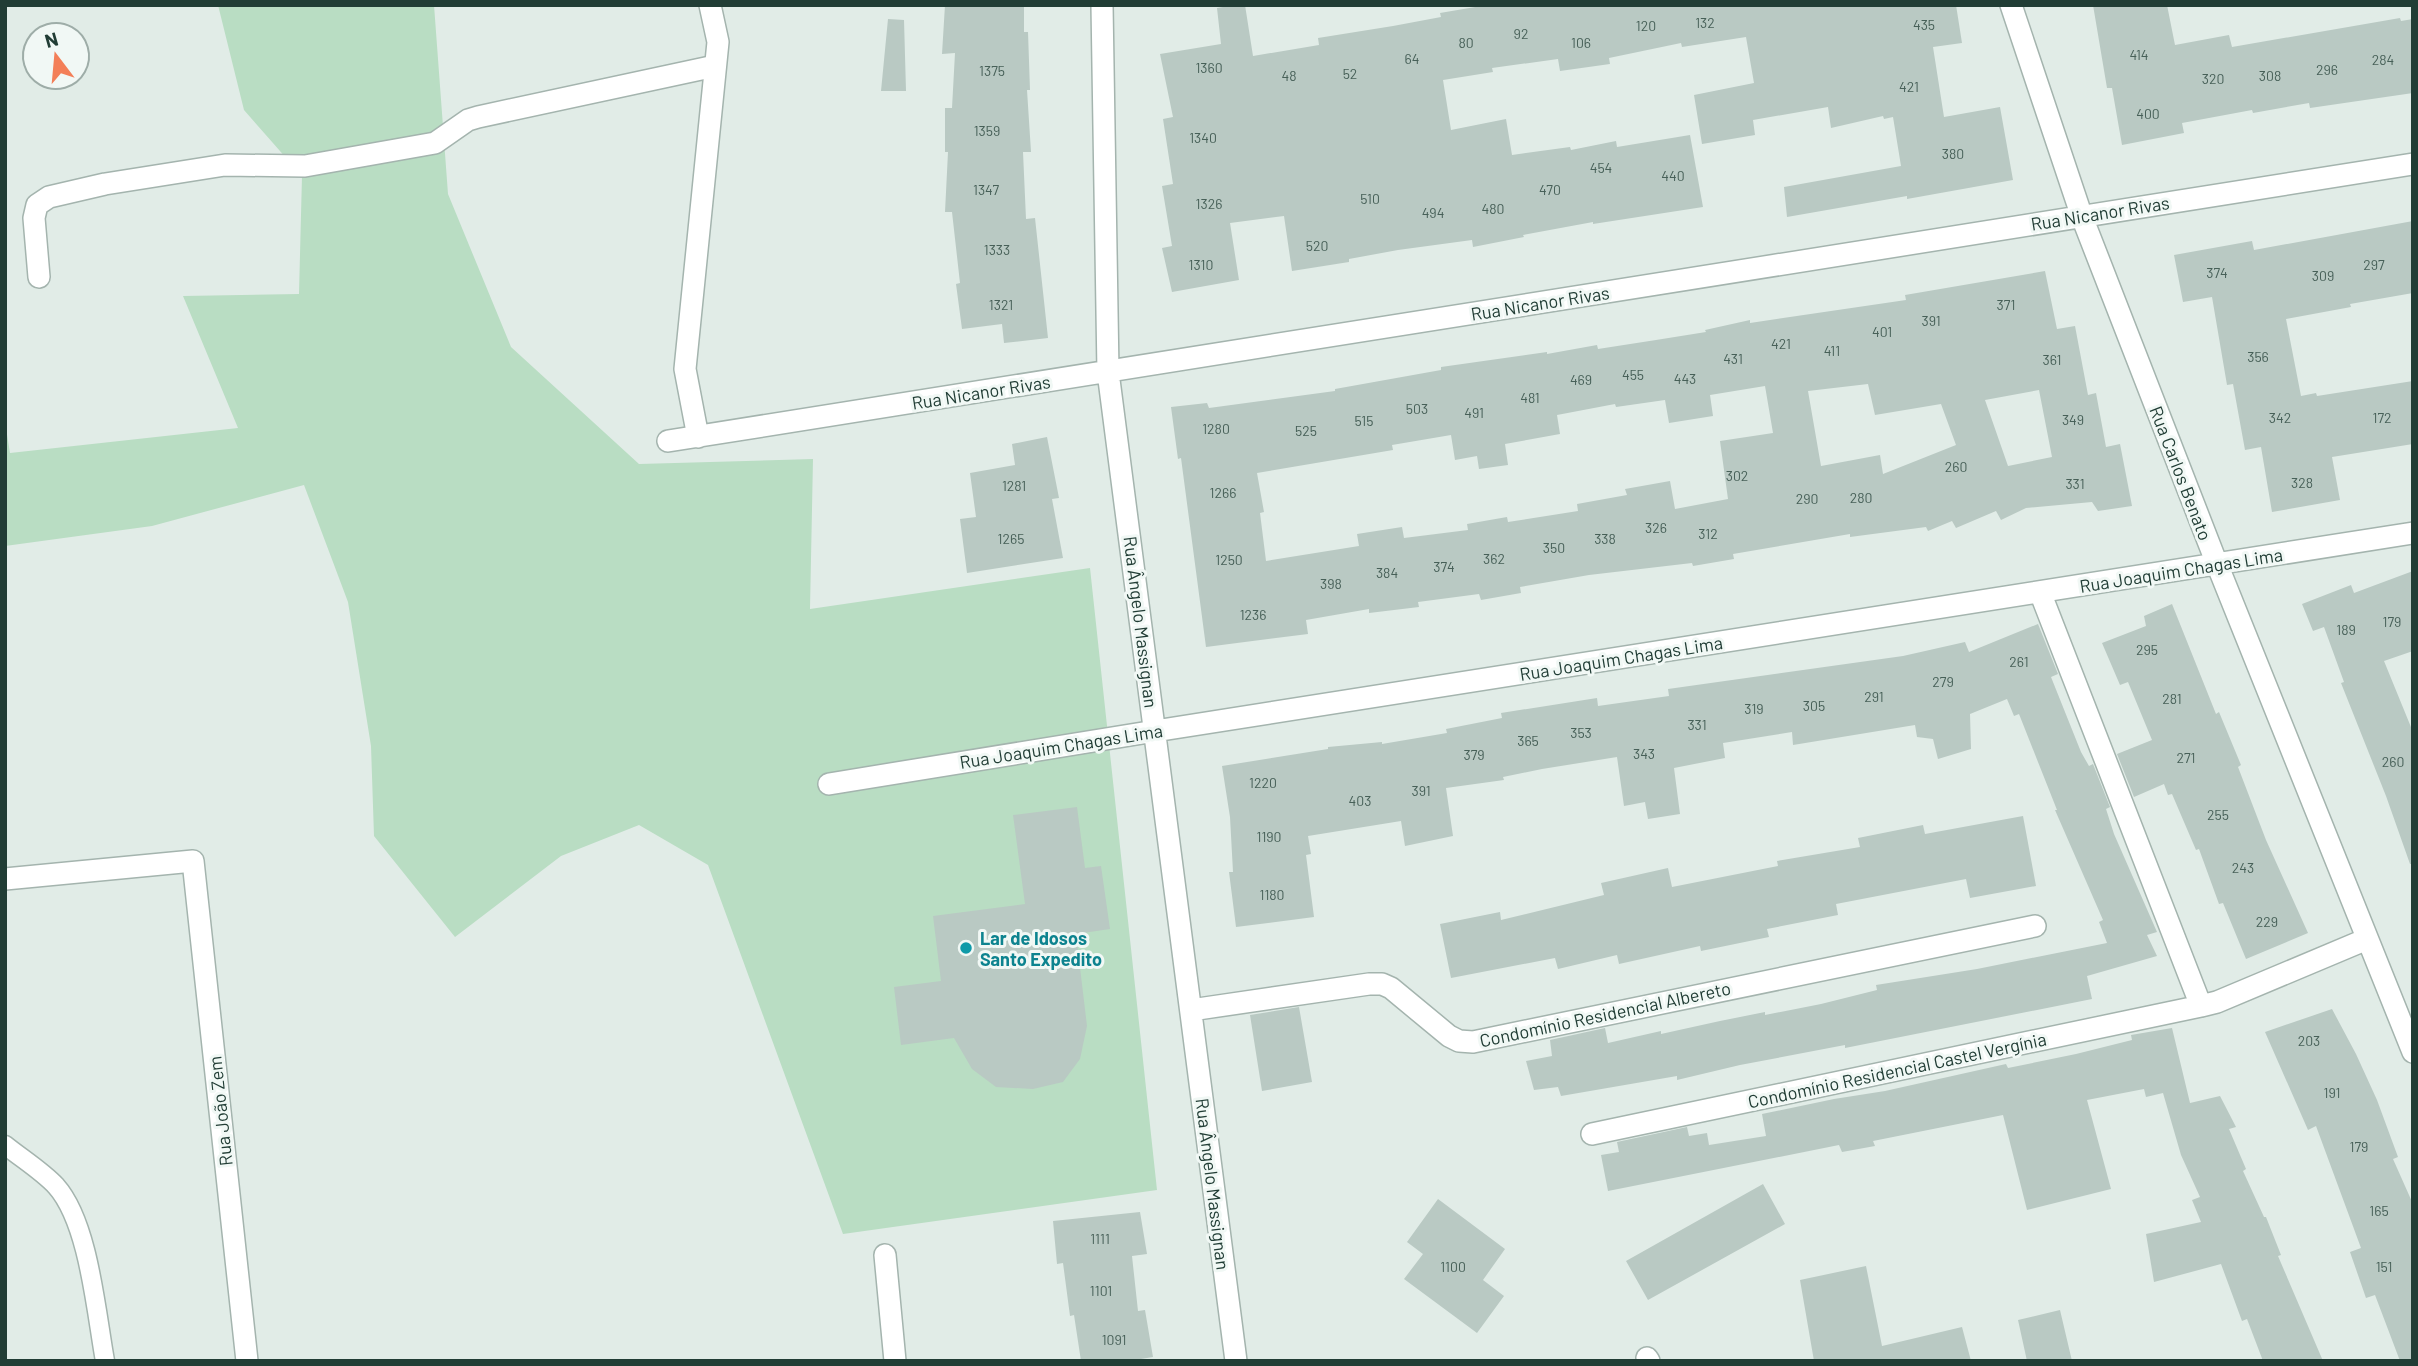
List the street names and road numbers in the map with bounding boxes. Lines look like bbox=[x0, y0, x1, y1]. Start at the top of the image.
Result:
street label: Rua Nicanor Rivas bbox=[2029, 191, 2171, 235]
street label: Rua Nicanor Rivas bbox=[1469, 281, 1611, 325]
street label: Rua Nicanor Rivas bbox=[910, 370, 1052, 414]
street label: Rua Carlos Benato bbox=[2145, 403, 2217, 543]
street label: Rua Ângelo Massignan bbox=[1120, 535, 1162, 709]
street label: Rua Joaquim Chagas Lima bbox=[2078, 543, 2284, 597]
street label: Rua Joaquim Chagas Lima bbox=[1518, 631, 1724, 685]
street label: Rua Joaquim Chagas Lima bbox=[958, 719, 1164, 773]
street label: Condomínio Residencial Albereto bbox=[1477, 977, 1733, 1051]
street label: Condomínio Residencial Castel Vergínia bbox=[1746, 1028, 2048, 1112]
street label: Rua João Zem bbox=[203, 1055, 237, 1167]
street label: Rua Ângelo Massignan bbox=[1192, 1097, 1234, 1271]

